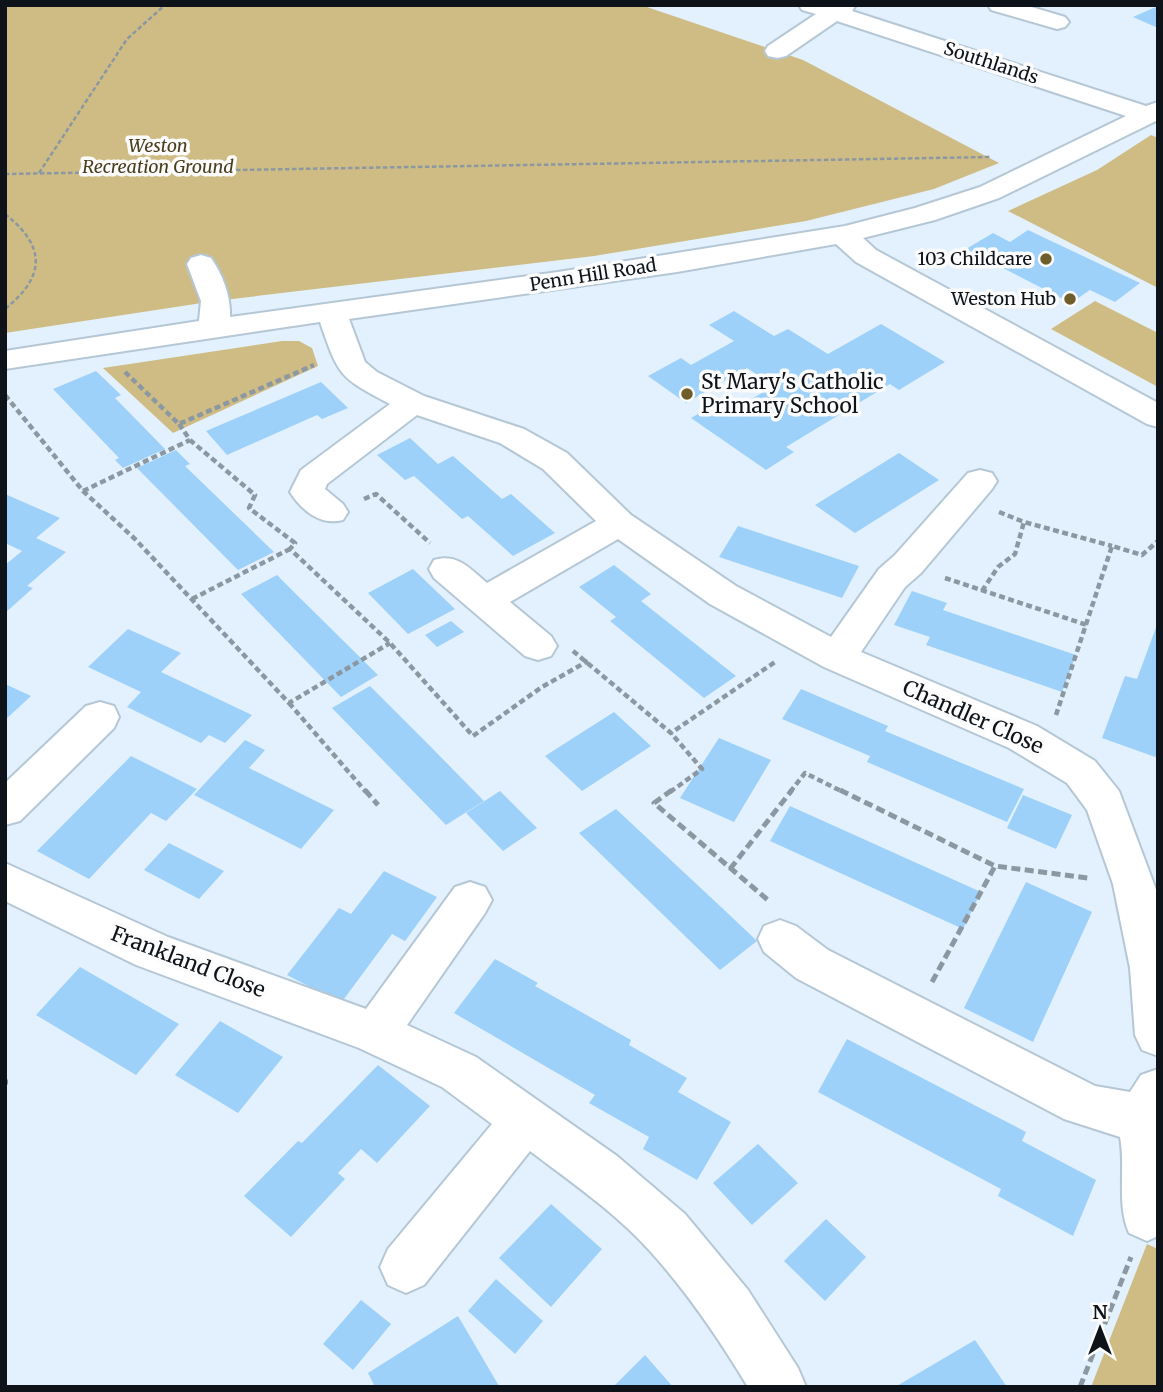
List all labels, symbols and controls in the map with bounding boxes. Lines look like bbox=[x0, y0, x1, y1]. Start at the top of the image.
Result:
street label: Southlands bbox=[941, 36, 1042, 89]
park label: Weston Recreation Ground bbox=[82, 134, 234, 178]
place label: 103 Childcare bbox=[918, 247, 1032, 270]
marker: 103 Childcare bbox=[1038, 251, 1054, 267]
street label: Penn Hill Road bbox=[528, 253, 658, 296]
place label: Weston Hub bbox=[950, 287, 1056, 310]
marker: Weston Hub bbox=[1062, 291, 1078, 307]
place label: St Mary's Catholic Primary School bbox=[701, 368, 884, 419]
marker: St Mary's Catholic Primary School bbox=[679, 386, 695, 402]
street label: Chandler Close bbox=[899, 673, 1048, 760]
street label: Frankland Close bbox=[107, 920, 269, 1003]
north arrow bbox=[1065, 1294, 1135, 1364]
text: N bbox=[1092, 1300, 1108, 1324]

